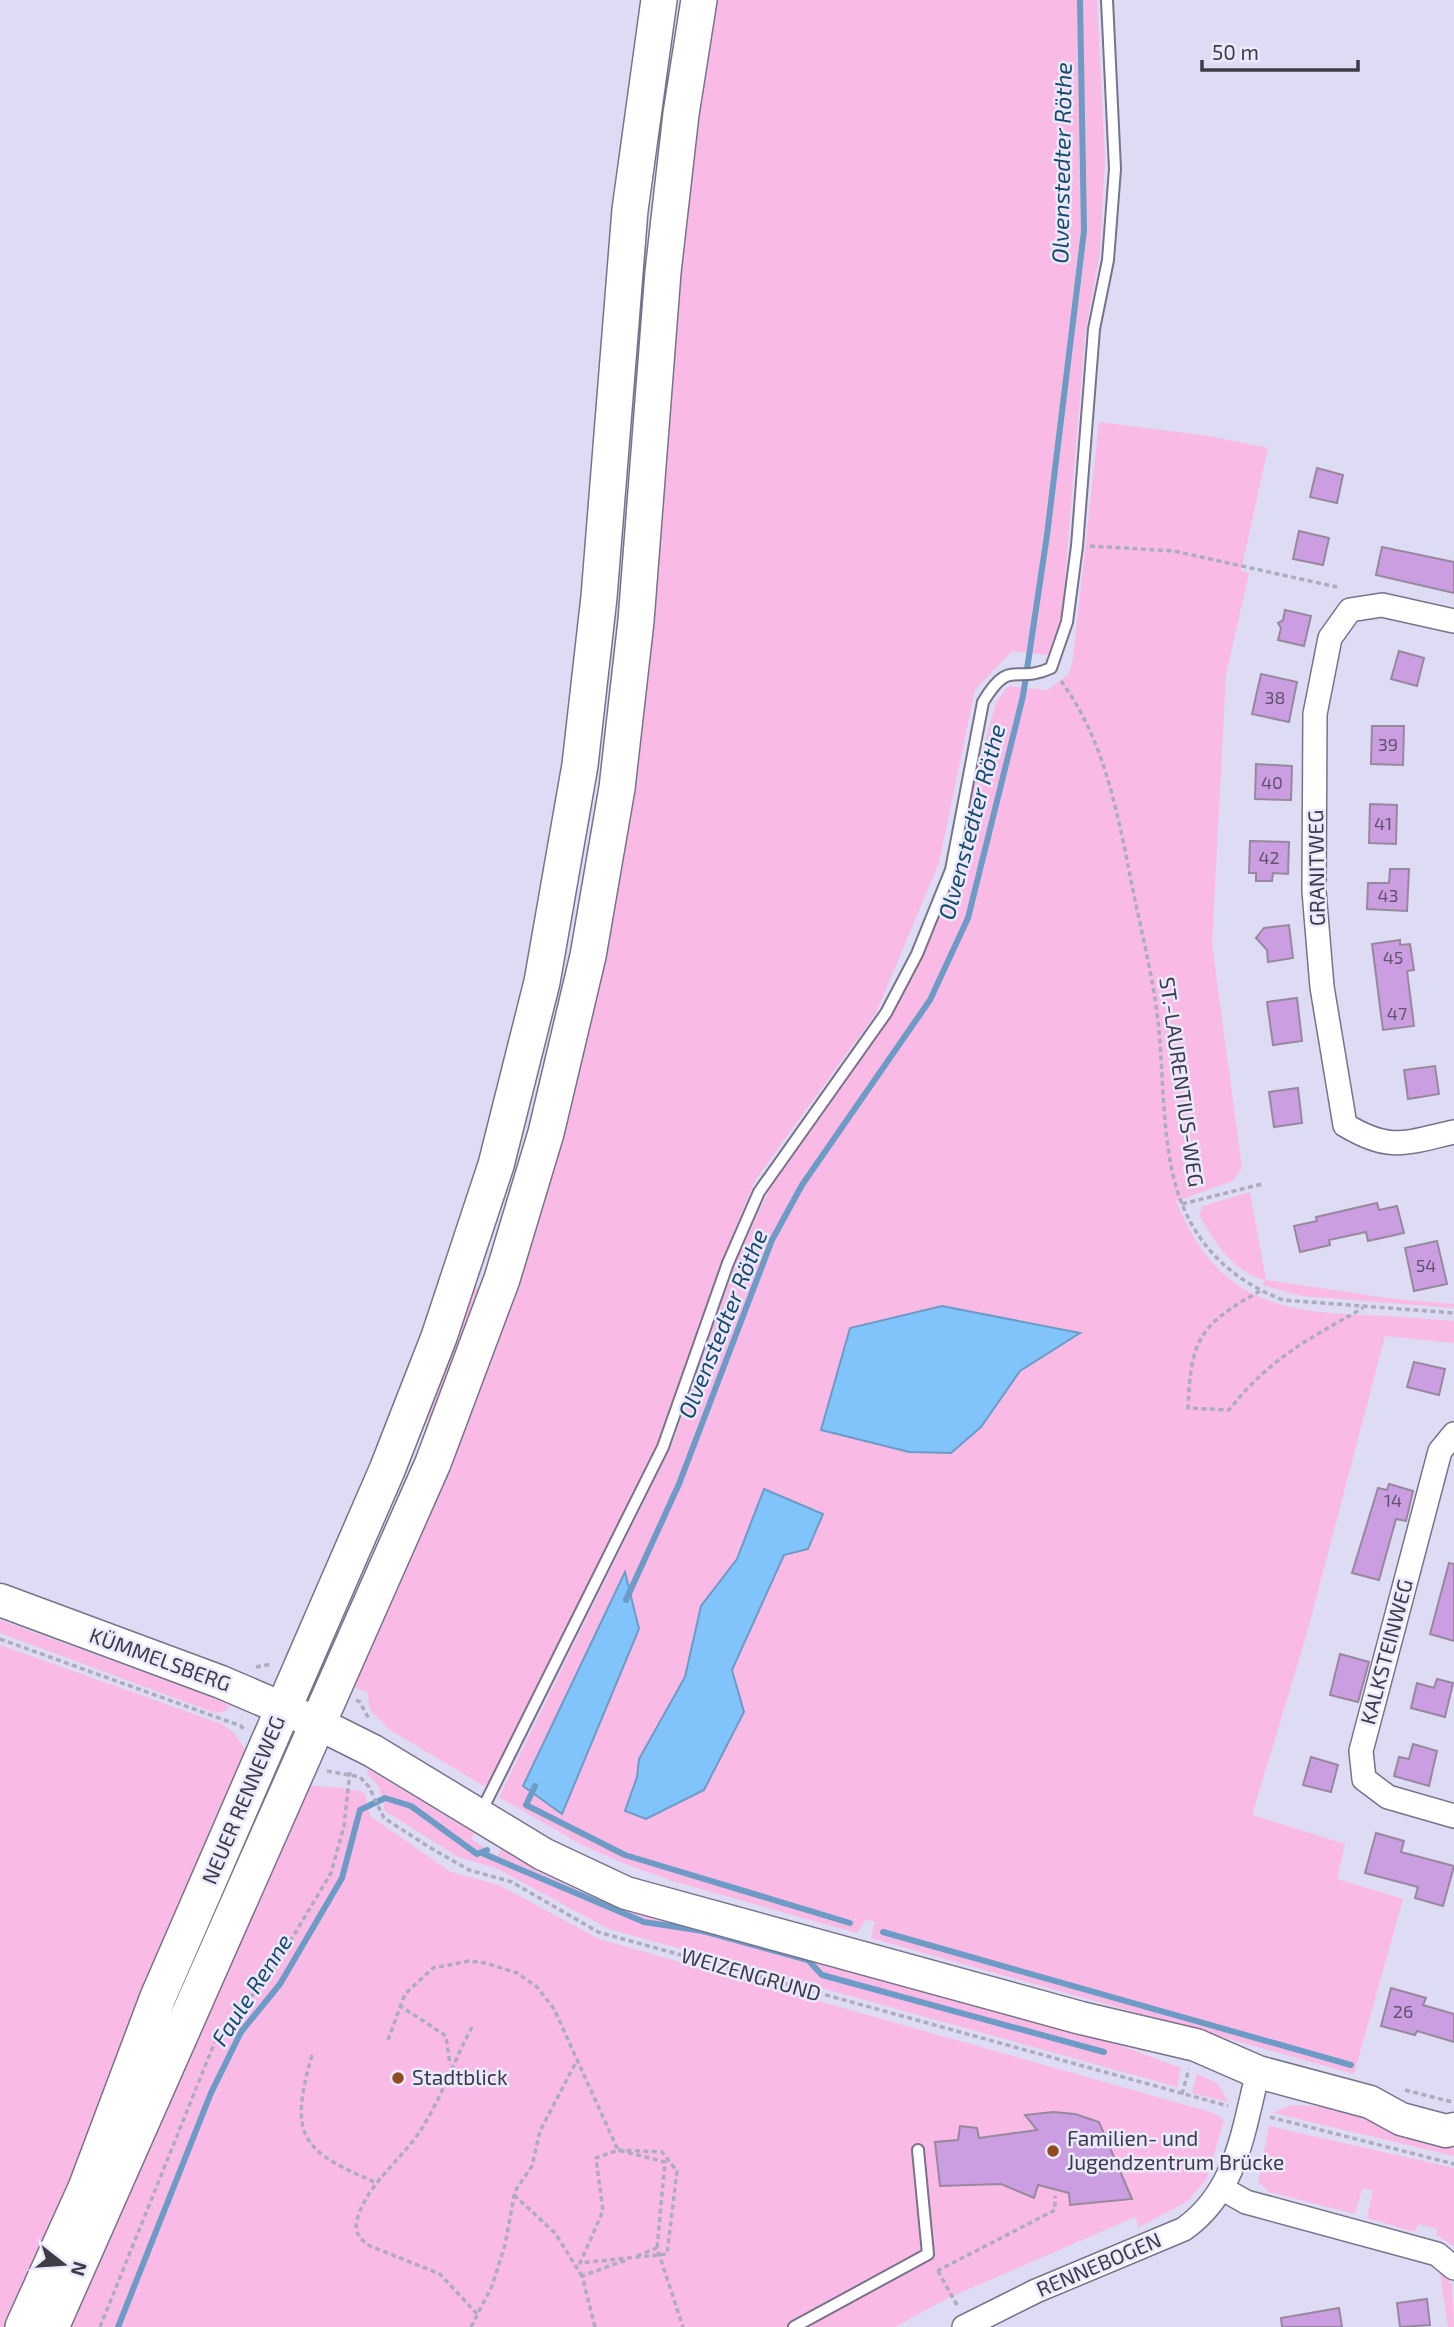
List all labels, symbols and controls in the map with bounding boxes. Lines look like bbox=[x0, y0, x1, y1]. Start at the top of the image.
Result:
scale bar bbox=[1202, 28, 1358, 72]
text: 50 m bbox=[1212, 39, 1259, 64]
water label: Olvenstedter Röthe bbox=[1045, 62, 1077, 264]
house number: 38 bbox=[1265, 686, 1285, 708]
water label: Olvenstedter Röthe bbox=[931, 721, 1011, 923]
house number: 39 bbox=[1378, 733, 1398, 755]
house number: 40 bbox=[1261, 771, 1283, 793]
street label: GRANITWEG bbox=[1302, 810, 1329, 926]
house number: 41 bbox=[1374, 812, 1392, 834]
house number: 42 bbox=[1258, 846, 1280, 868]
house number: 43 bbox=[1377, 884, 1399, 906]
house number: 45 bbox=[1383, 946, 1403, 968]
street label: ST.-LAURENTIUS-WEG bbox=[1155, 975, 1210, 1188]
house number: 47 bbox=[1387, 1002, 1407, 1024]
water label: Olvenstedter Röthe bbox=[671, 1225, 773, 1422]
house number: 54 bbox=[1416, 1254, 1436, 1276]
house number: 14 bbox=[1384, 1489, 1402, 1511]
street label: KALKSTEINWEG bbox=[1354, 1576, 1417, 1727]
street label: KÜMMELSBERG bbox=[86, 1621, 235, 1696]
street label: NEUER RENNEWEG bbox=[196, 1711, 289, 1888]
water label: Faule Renne bbox=[205, 1928, 298, 2051]
street label: WEIZENGRUND bbox=[679, 1942, 824, 2005]
house number: 26 bbox=[1393, 2000, 1413, 2022]
place label: Stadtblick bbox=[412, 2064, 508, 2089]
marker: Stadtblick bbox=[390, 2070, 406, 2086]
place label: Familien- und Jugendzentrum Brücke bbox=[1067, 2125, 1284, 2174]
marker: Familien- und Jugendzentrum Brücke bbox=[1045, 2143, 1061, 2159]
street label: RENNEBOGEN bbox=[1032, 2226, 1164, 2301]
north arrow bbox=[28, 2229, 98, 2299]
text: N bbox=[67, 2259, 93, 2279]

